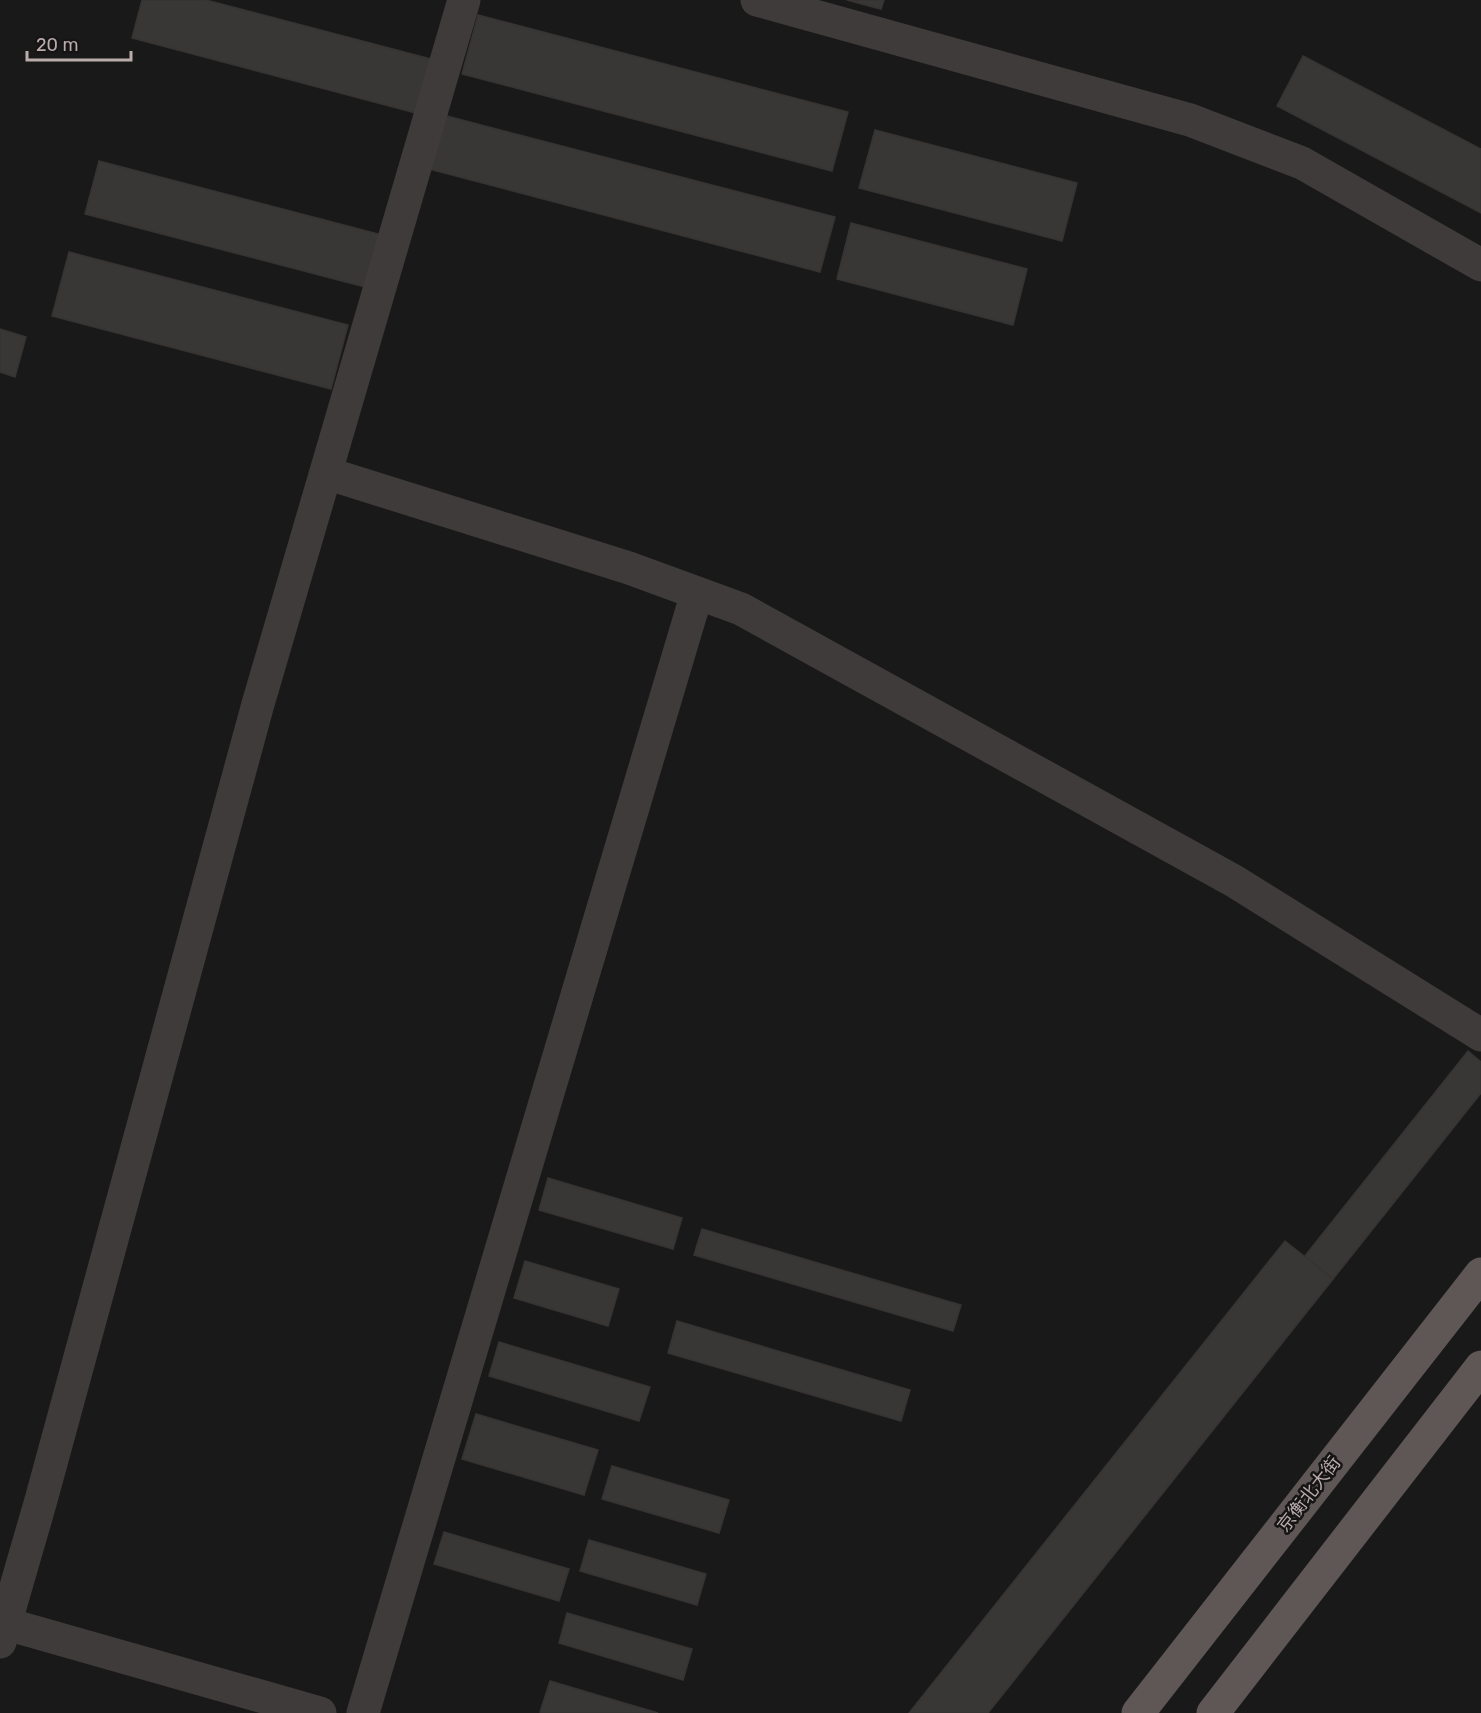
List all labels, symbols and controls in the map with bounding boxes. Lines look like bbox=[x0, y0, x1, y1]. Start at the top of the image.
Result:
scale bar bbox=[27, 24, 130, 62]
text: 20 m bbox=[36, 34, 78, 56]
street label: 京衡北大街 bbox=[1273, 1452, 1345, 1536]

